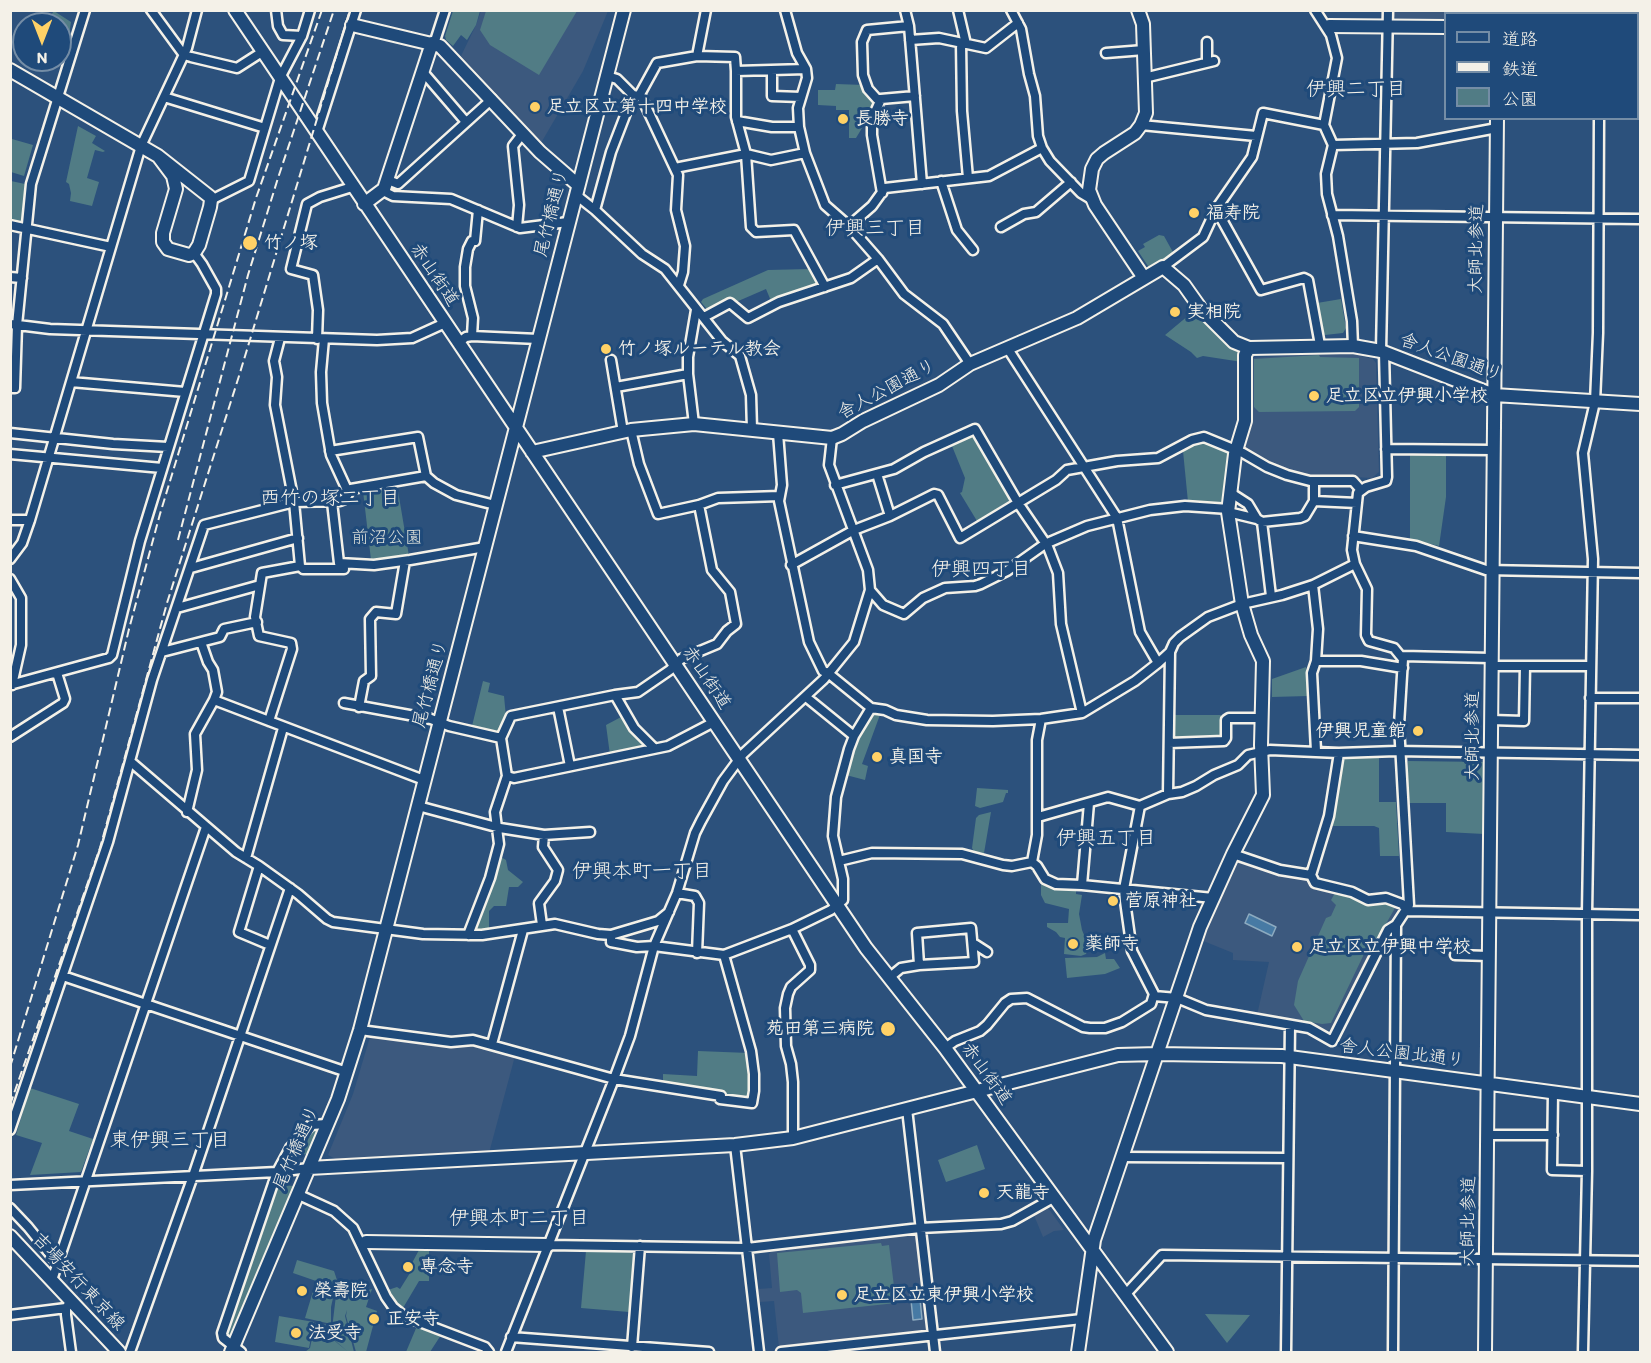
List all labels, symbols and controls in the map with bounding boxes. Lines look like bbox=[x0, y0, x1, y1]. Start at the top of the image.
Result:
north arrow bbox=[12, 12, 72, 72]
legend bbox=[1444, 12, 1639, 120]
text: 道路 bbox=[1502, 28, 1538, 50]
text: N bbox=[37, 49, 47, 68]
text: 鉄道 bbox=[1502, 58, 1538, 80]
district label: 伊興二丁目 bbox=[1306, 78, 1406, 102]
text: 公園 bbox=[1502, 88, 1538, 110]
place label: 足立区立第十四中学校 bbox=[547, 96, 727, 118]
marker: 足立区立第十四中学校 bbox=[528, 100, 542, 114]
place label: 長勝寺 bbox=[855, 108, 909, 130]
marker: 長勝寺 bbox=[836, 112, 850, 126]
street label: 尾竹橋通り bbox=[531, 167, 573, 259]
place label: 福寿院 bbox=[1206, 202, 1260, 224]
street label: 大師北参道 bbox=[1465, 204, 1489, 294]
marker: 福寿院 bbox=[1187, 206, 1201, 220]
district label: 伊興三丁目 bbox=[825, 217, 925, 241]
place label: 竹ノ塚 bbox=[264, 232, 318, 254]
marker: 竹ノ塚 bbox=[241, 234, 259, 252]
street label: 赤山街道 bbox=[405, 239, 463, 311]
place label: 実相院 bbox=[1187, 301, 1241, 323]
marker: 実相院 bbox=[1168, 305, 1182, 319]
street label: 舎人公園通り bbox=[1397, 329, 1505, 387]
place label: 竹ノ塚ルーテル教会 bbox=[618, 338, 781, 360]
marker: 竹ノ塚ルーテル教会 bbox=[599, 342, 613, 356]
street label: 舎人公園通り bbox=[834, 355, 940, 425]
place label: 足立区立伊興小学校 bbox=[1326, 385, 1488, 407]
marker: 足立区立伊興小学校 bbox=[1307, 389, 1321, 403]
district label: 西竹の塚二丁目 bbox=[260, 487, 400, 511]
park label: 前沼公園 bbox=[351, 527, 423, 549]
district label: 伊興四丁目 bbox=[931, 558, 1031, 582]
street label: 尾竹橋通り bbox=[409, 638, 453, 730]
street label: 赤山街道 bbox=[677, 642, 735, 714]
street label: 大師北参道 bbox=[1462, 691, 1484, 781]
place label: 伊興児童館 bbox=[1316, 720, 1406, 742]
marker: 伊興児童館 bbox=[1411, 724, 1425, 738]
place label: 真国寺 bbox=[889, 746, 943, 768]
marker: 真国寺 bbox=[870, 750, 884, 764]
district label: 伊興五丁目 bbox=[1056, 827, 1156, 851]
district label: 伊興本町一丁目 bbox=[572, 860, 712, 884]
place label: 菅原神社 bbox=[1125, 890, 1197, 912]
marker: 菅原神社 bbox=[1106, 894, 1120, 908]
place label: 薬師寺 bbox=[1085, 933, 1139, 955]
place label: 足立区立伊興中学校 bbox=[1309, 936, 1471, 958]
marker: 薬師寺 bbox=[1066, 937, 1080, 951]
marker: 足立区立伊興中学校 bbox=[1290, 940, 1304, 954]
place label: 苑田第三病院 bbox=[766, 1018, 874, 1040]
marker: 苑田第三病院 bbox=[879, 1020, 897, 1038]
street label: 舎人公園北通り bbox=[1338, 1036, 1466, 1072]
street label: 赤山街道 bbox=[956, 1039, 1016, 1109]
street label: 尾竹橋通り bbox=[269, 1102, 325, 1194]
district label: 東伊興三丁目 bbox=[110, 1129, 230, 1153]
street label: 大師北参道 bbox=[1457, 1176, 1481, 1266]
place label: 天龍寺 bbox=[996, 1182, 1050, 1204]
marker: 天龍寺 bbox=[977, 1186, 991, 1200]
district label: 伊興本町二丁目 bbox=[449, 1207, 589, 1231]
street label: 吉場安行東京線 bbox=[27, 1229, 129, 1335]
place label: 専念寺 bbox=[420, 1256, 474, 1278]
marker: 専念寺 bbox=[401, 1260, 415, 1274]
place label: 榮壽院 bbox=[314, 1280, 368, 1302]
marker: 榮壽院 bbox=[295, 1284, 309, 1298]
place label: 足立区立東伊興小学校 bbox=[854, 1284, 1034, 1306]
marker: 足立区立東伊興小学校 bbox=[835, 1288, 849, 1302]
place label: 正安寺 bbox=[386, 1308, 440, 1330]
marker: 正安寺 bbox=[367, 1312, 381, 1326]
place label: 法受寺 bbox=[308, 1322, 362, 1344]
marker: 法受寺 bbox=[289, 1326, 303, 1340]

